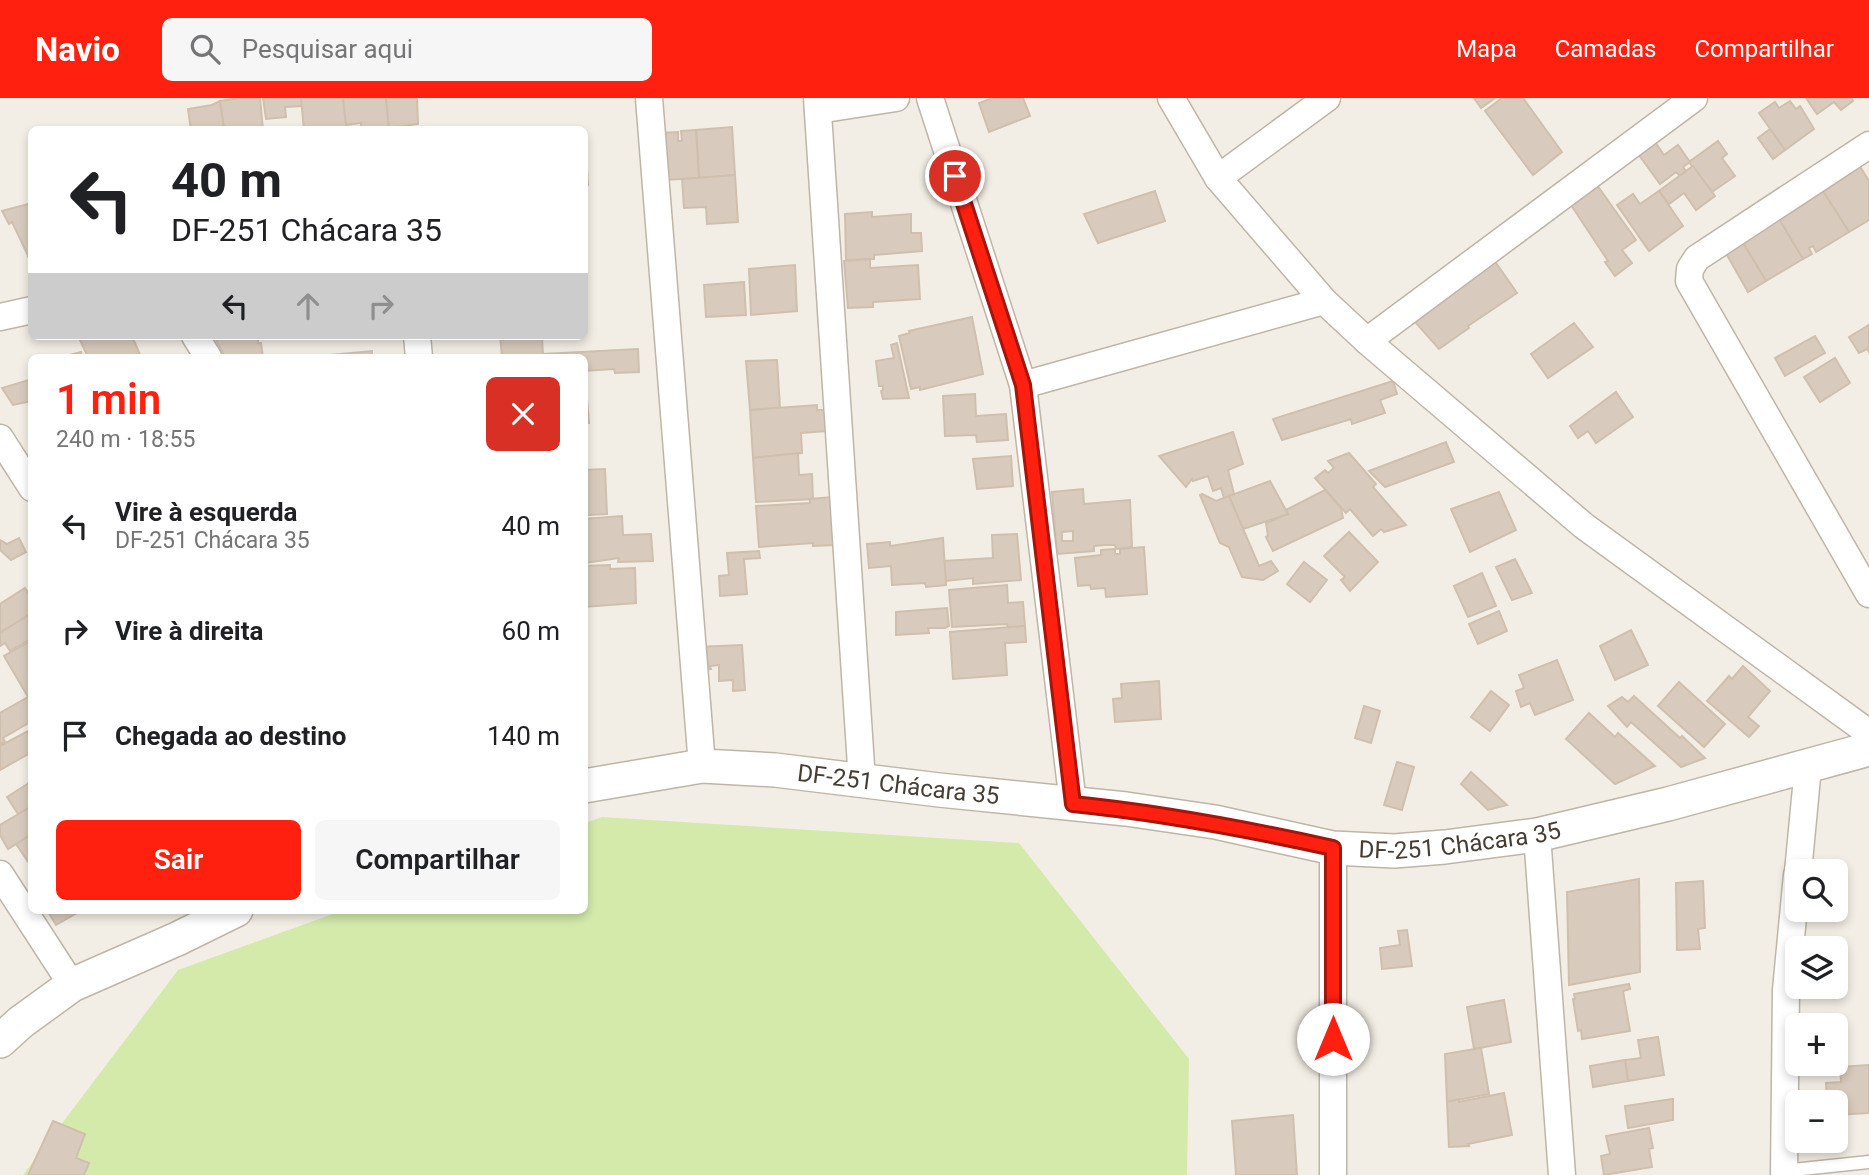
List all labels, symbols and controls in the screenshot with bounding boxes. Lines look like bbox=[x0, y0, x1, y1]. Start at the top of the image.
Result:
search box bbox=[162, 18, 652, 81]
text: Navio bbox=[35, 30, 120, 69]
icon: search bbox=[186, 30, 224, 68]
text: Pesquisar aqui bbox=[242, 34, 413, 64]
text: Mapa bbox=[1456, 35, 1517, 63]
text: Camadas bbox=[1555, 35, 1656, 63]
text: Compartilhar bbox=[1694, 35, 1834, 63]
pin bbox=[925, 146, 985, 206]
text: 40 m bbox=[171, 152, 282, 209]
icon: left bbox=[56, 154, 147, 245]
icon: arrive bbox=[936, 157, 974, 195]
text: DF-251 Chácara 35 bbox=[171, 211, 442, 249]
icon: left bbox=[216, 287, 254, 325]
icon: ahead bbox=[289, 287, 327, 325]
icon: right bbox=[362, 287, 400, 325]
text: 1 min bbox=[56, 375, 161, 424]
button: close bbox=[486, 377, 560, 451]
text: 240 m · 18:55 bbox=[56, 426, 195, 453]
text: Vire à esquerda bbox=[115, 497, 298, 527]
icon: left bbox=[56, 507, 94, 545]
text: 40 m bbox=[502, 511, 560, 541]
text: DF-251 Chácara 35 bbox=[115, 527, 310, 554]
icon: right bbox=[56, 612, 94, 650]
text: Vire à direita bbox=[115, 616, 263, 646]
text: 60 m bbox=[502, 616, 560, 646]
icon: arrive bbox=[56, 717, 94, 755]
text: Chegada ao destino bbox=[115, 721, 346, 751]
text: 140 m bbox=[487, 721, 560, 751]
street label: DF-251 Chácara 35 bbox=[796, 759, 1001, 810]
street label: DF-251 Chácara 35 bbox=[1358, 816, 1563, 865]
button: Sair bbox=[56, 820, 301, 900]
button: Compartilhar bbox=[315, 820, 560, 900]
map controls bbox=[1785, 859, 1848, 1153]
button: search bbox=[1785, 859, 1848, 922]
button: layers bbox=[1785, 936, 1848, 999]
position arrow bbox=[1296, 1002, 1370, 1076]
button: + bbox=[1785, 1013, 1848, 1076]
button: − bbox=[1785, 1090, 1848, 1153]

